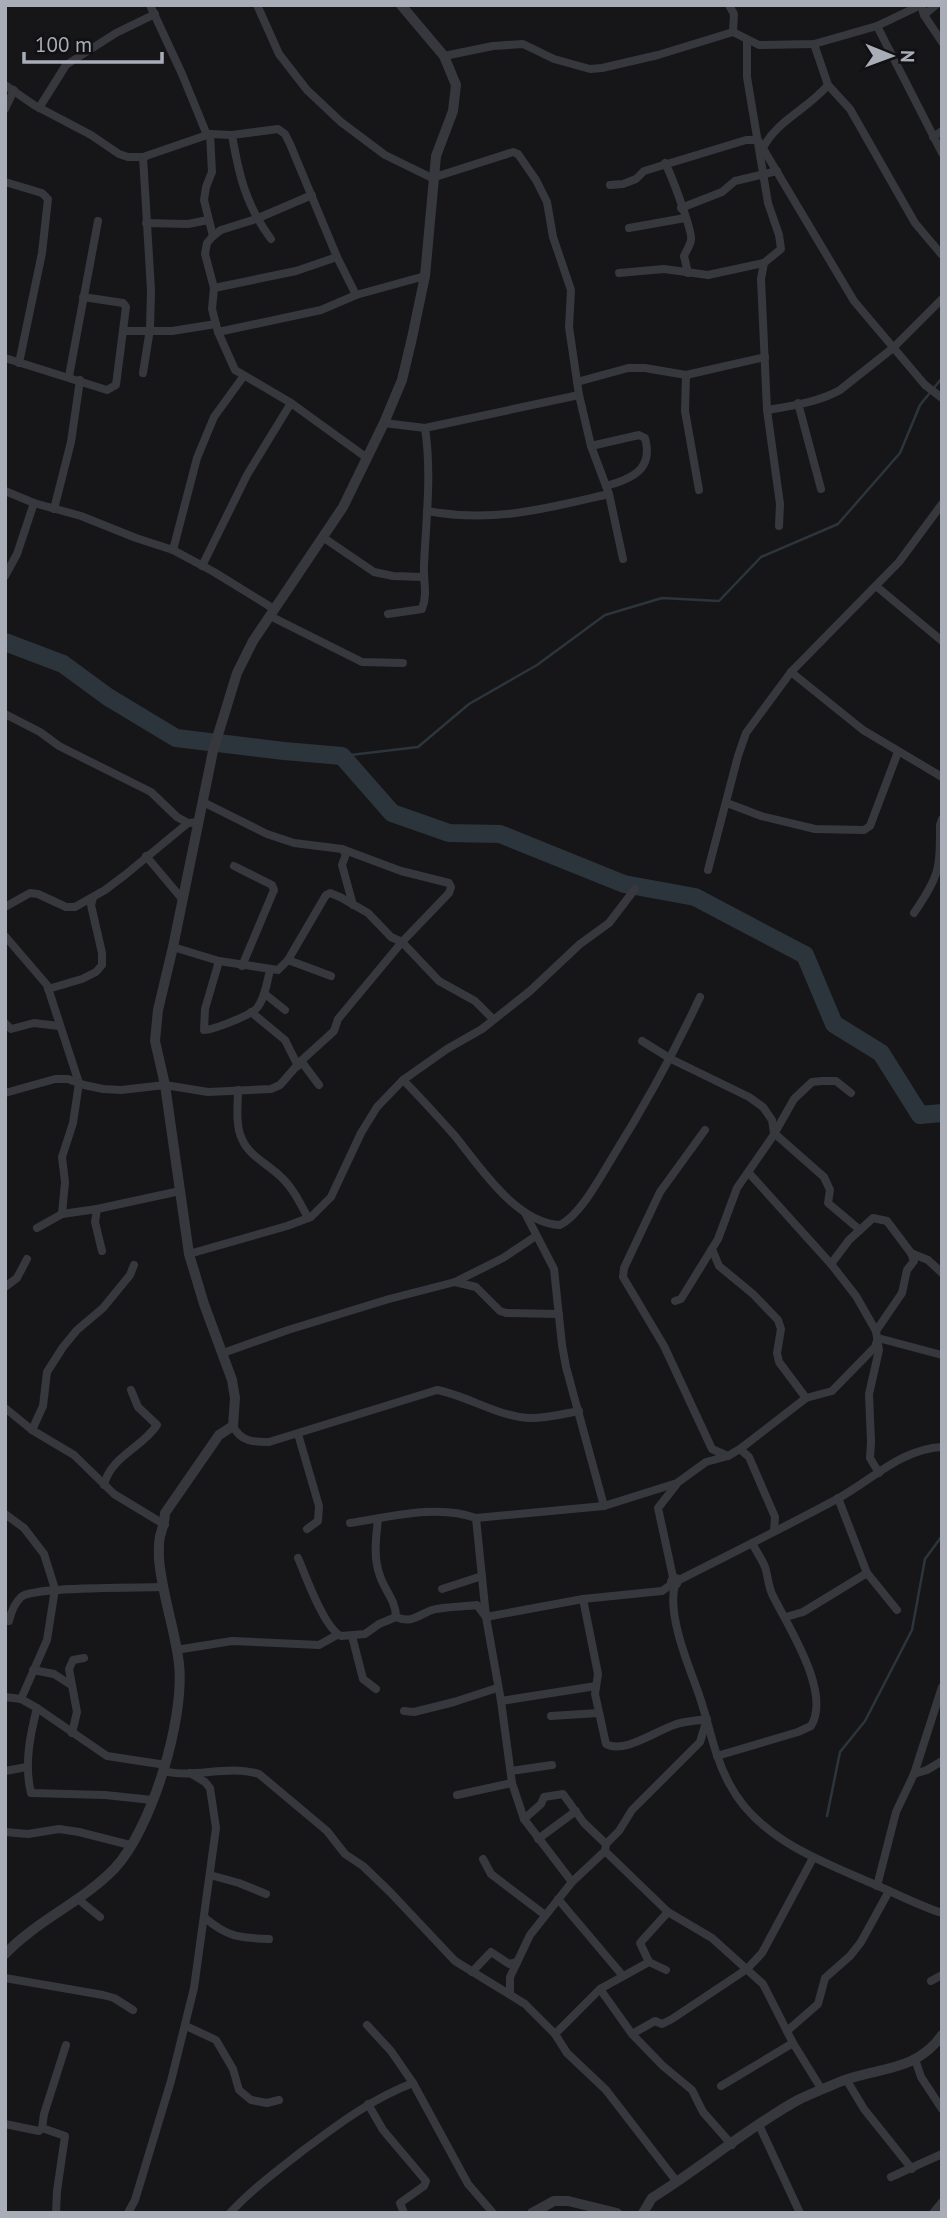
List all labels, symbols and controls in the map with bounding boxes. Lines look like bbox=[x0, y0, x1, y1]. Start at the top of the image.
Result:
scale bar bbox=[24, 21, 163, 65]
north arrow bbox=[856, 21, 926, 91]
text: 100 m bbox=[35, 31, 92, 58]
text: N bbox=[896, 50, 920, 63]

